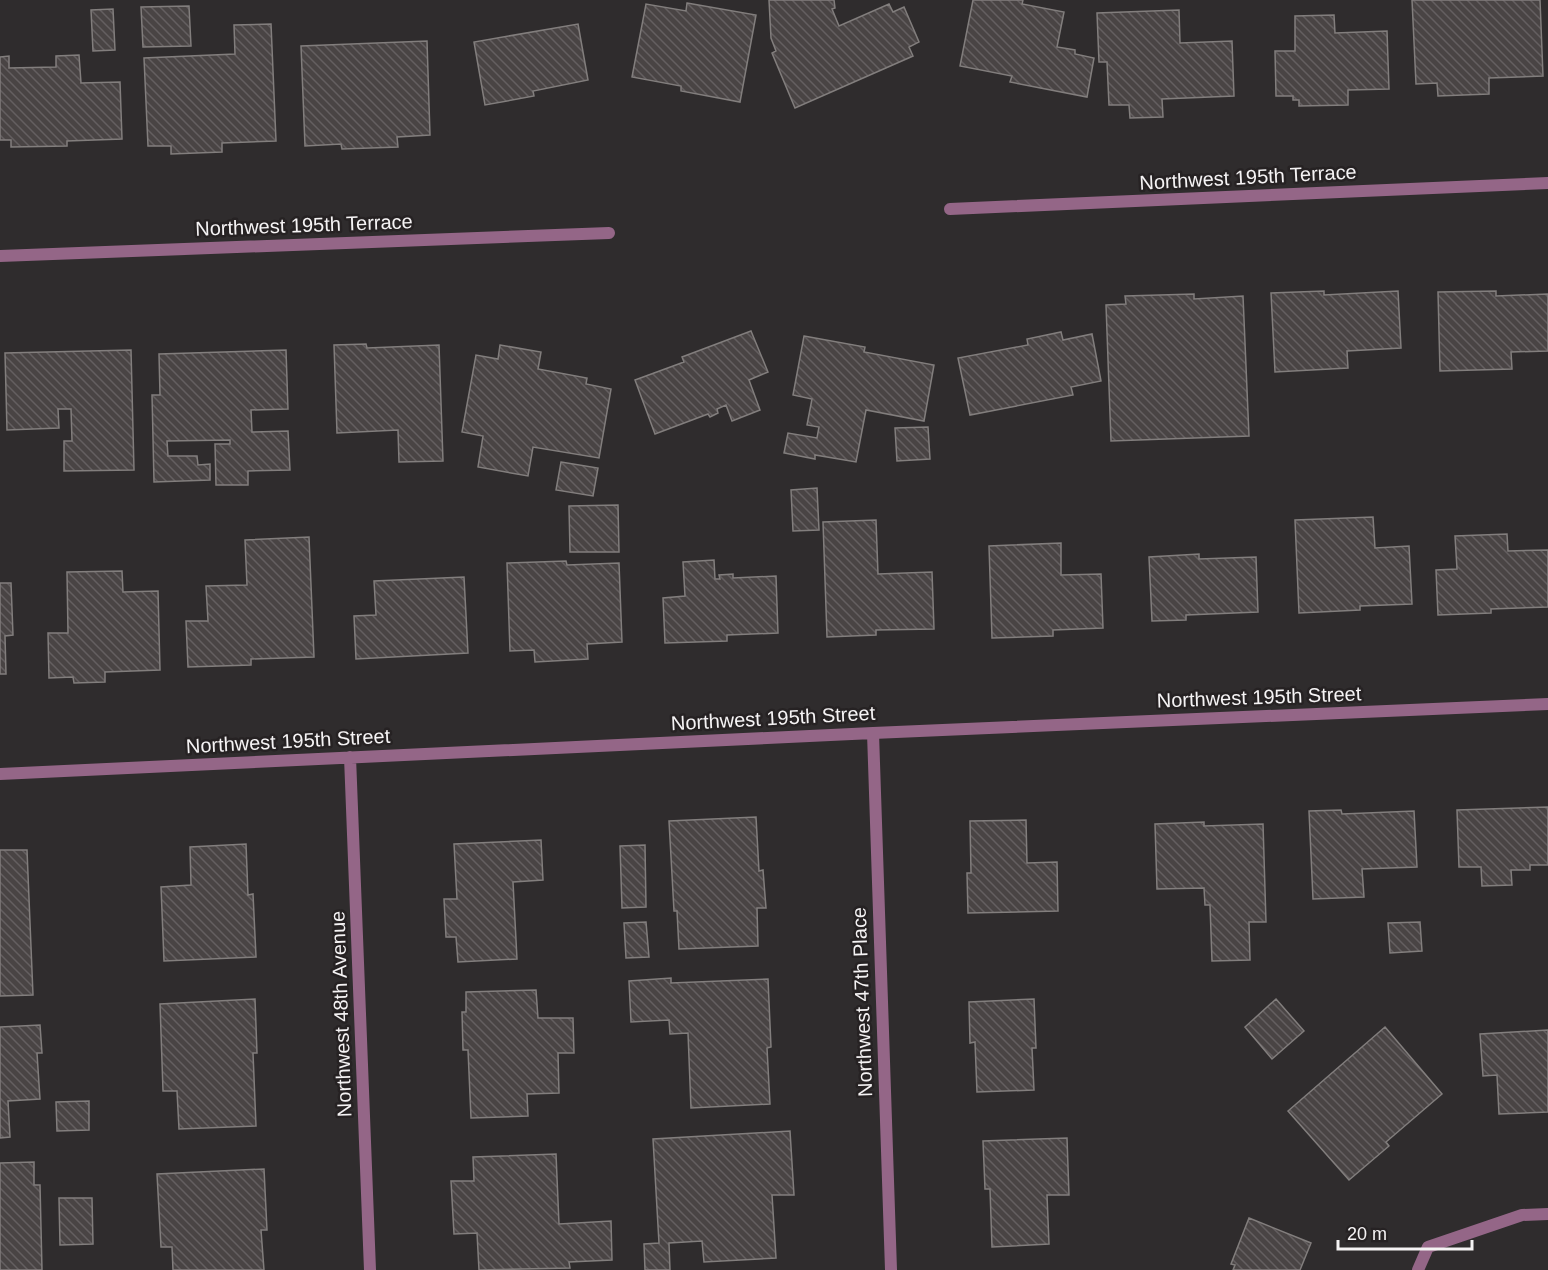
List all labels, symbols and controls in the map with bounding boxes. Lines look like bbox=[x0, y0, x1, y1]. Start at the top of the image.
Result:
street label: Northwest 195th Terrace bbox=[1139, 160, 1357, 194]
street label: Northwest 195th Terrace bbox=[195, 210, 413, 240]
street label: Northwest 195th Street bbox=[1156, 682, 1362, 712]
street label: Northwest 195th Street bbox=[670, 702, 876, 734]
street label: Northwest 195th Street bbox=[185, 725, 391, 757]
street label: Northwest 47th Place bbox=[848, 907, 876, 1097]
street label: Northwest 48th Avenue bbox=[326, 910, 356, 1118]
scale bar bbox=[1338, 1213, 1472, 1251]
text: 20 m bbox=[1347, 1224, 1387, 1244]

